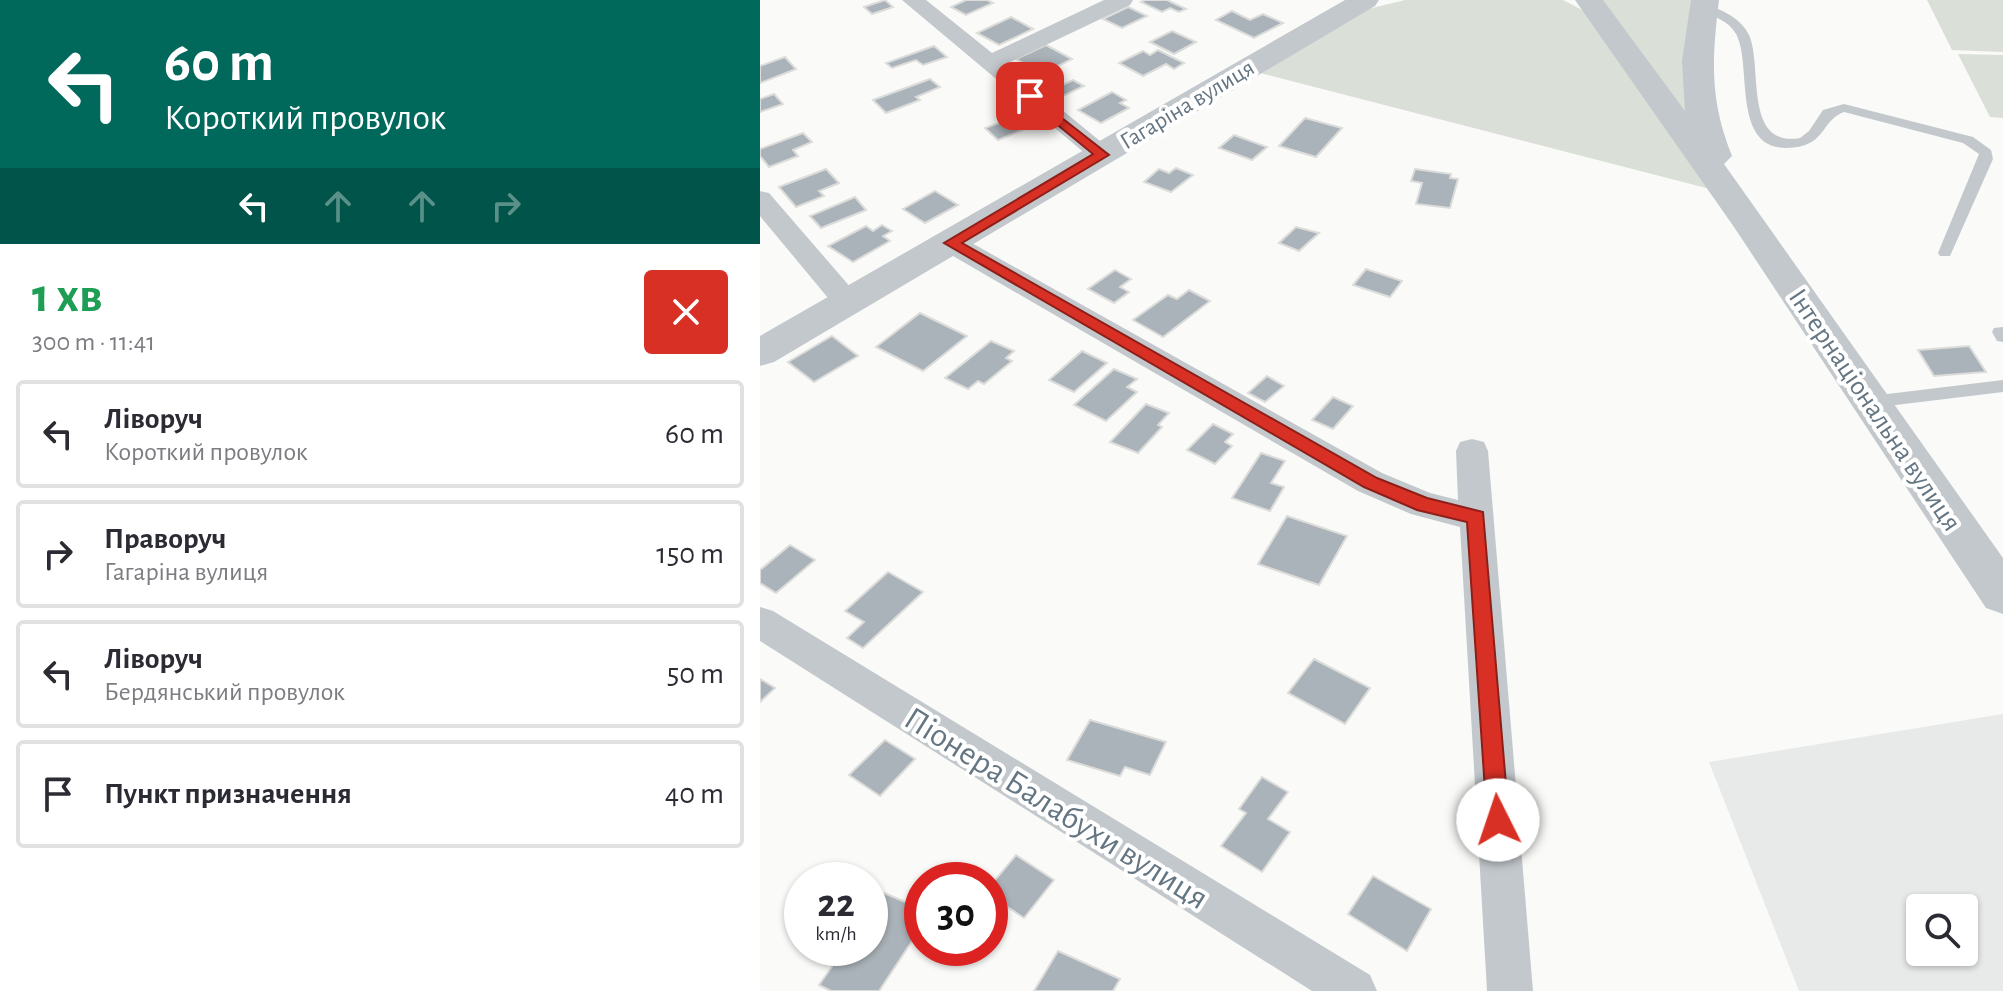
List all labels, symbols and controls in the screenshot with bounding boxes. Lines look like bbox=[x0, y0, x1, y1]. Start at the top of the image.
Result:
icon: left bbox=[32, 32, 136, 136]
text: 60 m bbox=[164, 35, 274, 91]
street label: Гагаріна вулиця bbox=[1116, 55, 1259, 154]
pin bbox=[996, 62, 1064, 130]
icon: arrive bbox=[1008, 74, 1052, 118]
text: Короткий провулок bbox=[164, 100, 446, 136]
icon: left bbox=[232, 184, 276, 228]
icon: ahead bbox=[316, 184, 360, 228]
icon: ahead bbox=[400, 184, 444, 228]
icon: right bbox=[484, 184, 528, 228]
button: close bbox=[644, 270, 728, 354]
text: 1 хв bbox=[32, 273, 102, 321]
street label: Інтернаціональна вулиця bbox=[1783, 284, 1966, 536]
text: 300 m · 11:41 bbox=[32, 329, 155, 355]
text: Ліворуч bbox=[104, 404, 203, 434]
icon: left bbox=[36, 412, 80, 456]
text: 60 m bbox=[665, 419, 724, 449]
text: Короткий провулок bbox=[104, 439, 308, 465]
text: Праворуч bbox=[104, 524, 226, 554]
icon: right bbox=[36, 532, 80, 576]
text: 150 m bbox=[656, 539, 724, 569]
text: Гагаріна вулиця bbox=[104, 559, 268, 585]
text: Ліворуч bbox=[104, 644, 203, 674]
icon: left bbox=[36, 652, 80, 696]
text: 50 m bbox=[667, 659, 724, 689]
text: Бердянський провулок bbox=[104, 679, 345, 705]
street label: Піонера Балабухи вулиця bbox=[898, 701, 1214, 916]
icon: arrive bbox=[36, 772, 80, 816]
position arrow bbox=[1456, 778, 1540, 862]
text: Пункт призначення bbox=[104, 779, 352, 809]
text: 40 m bbox=[665, 779, 724, 809]
speed limit sign: 30 bbox=[904, 862, 1008, 966]
text: 22 bbox=[817, 884, 855, 924]
map controls bbox=[1906, 894, 1978, 966]
button: search bbox=[1906, 894, 1978, 966]
text: km/h bbox=[815, 924, 857, 944]

